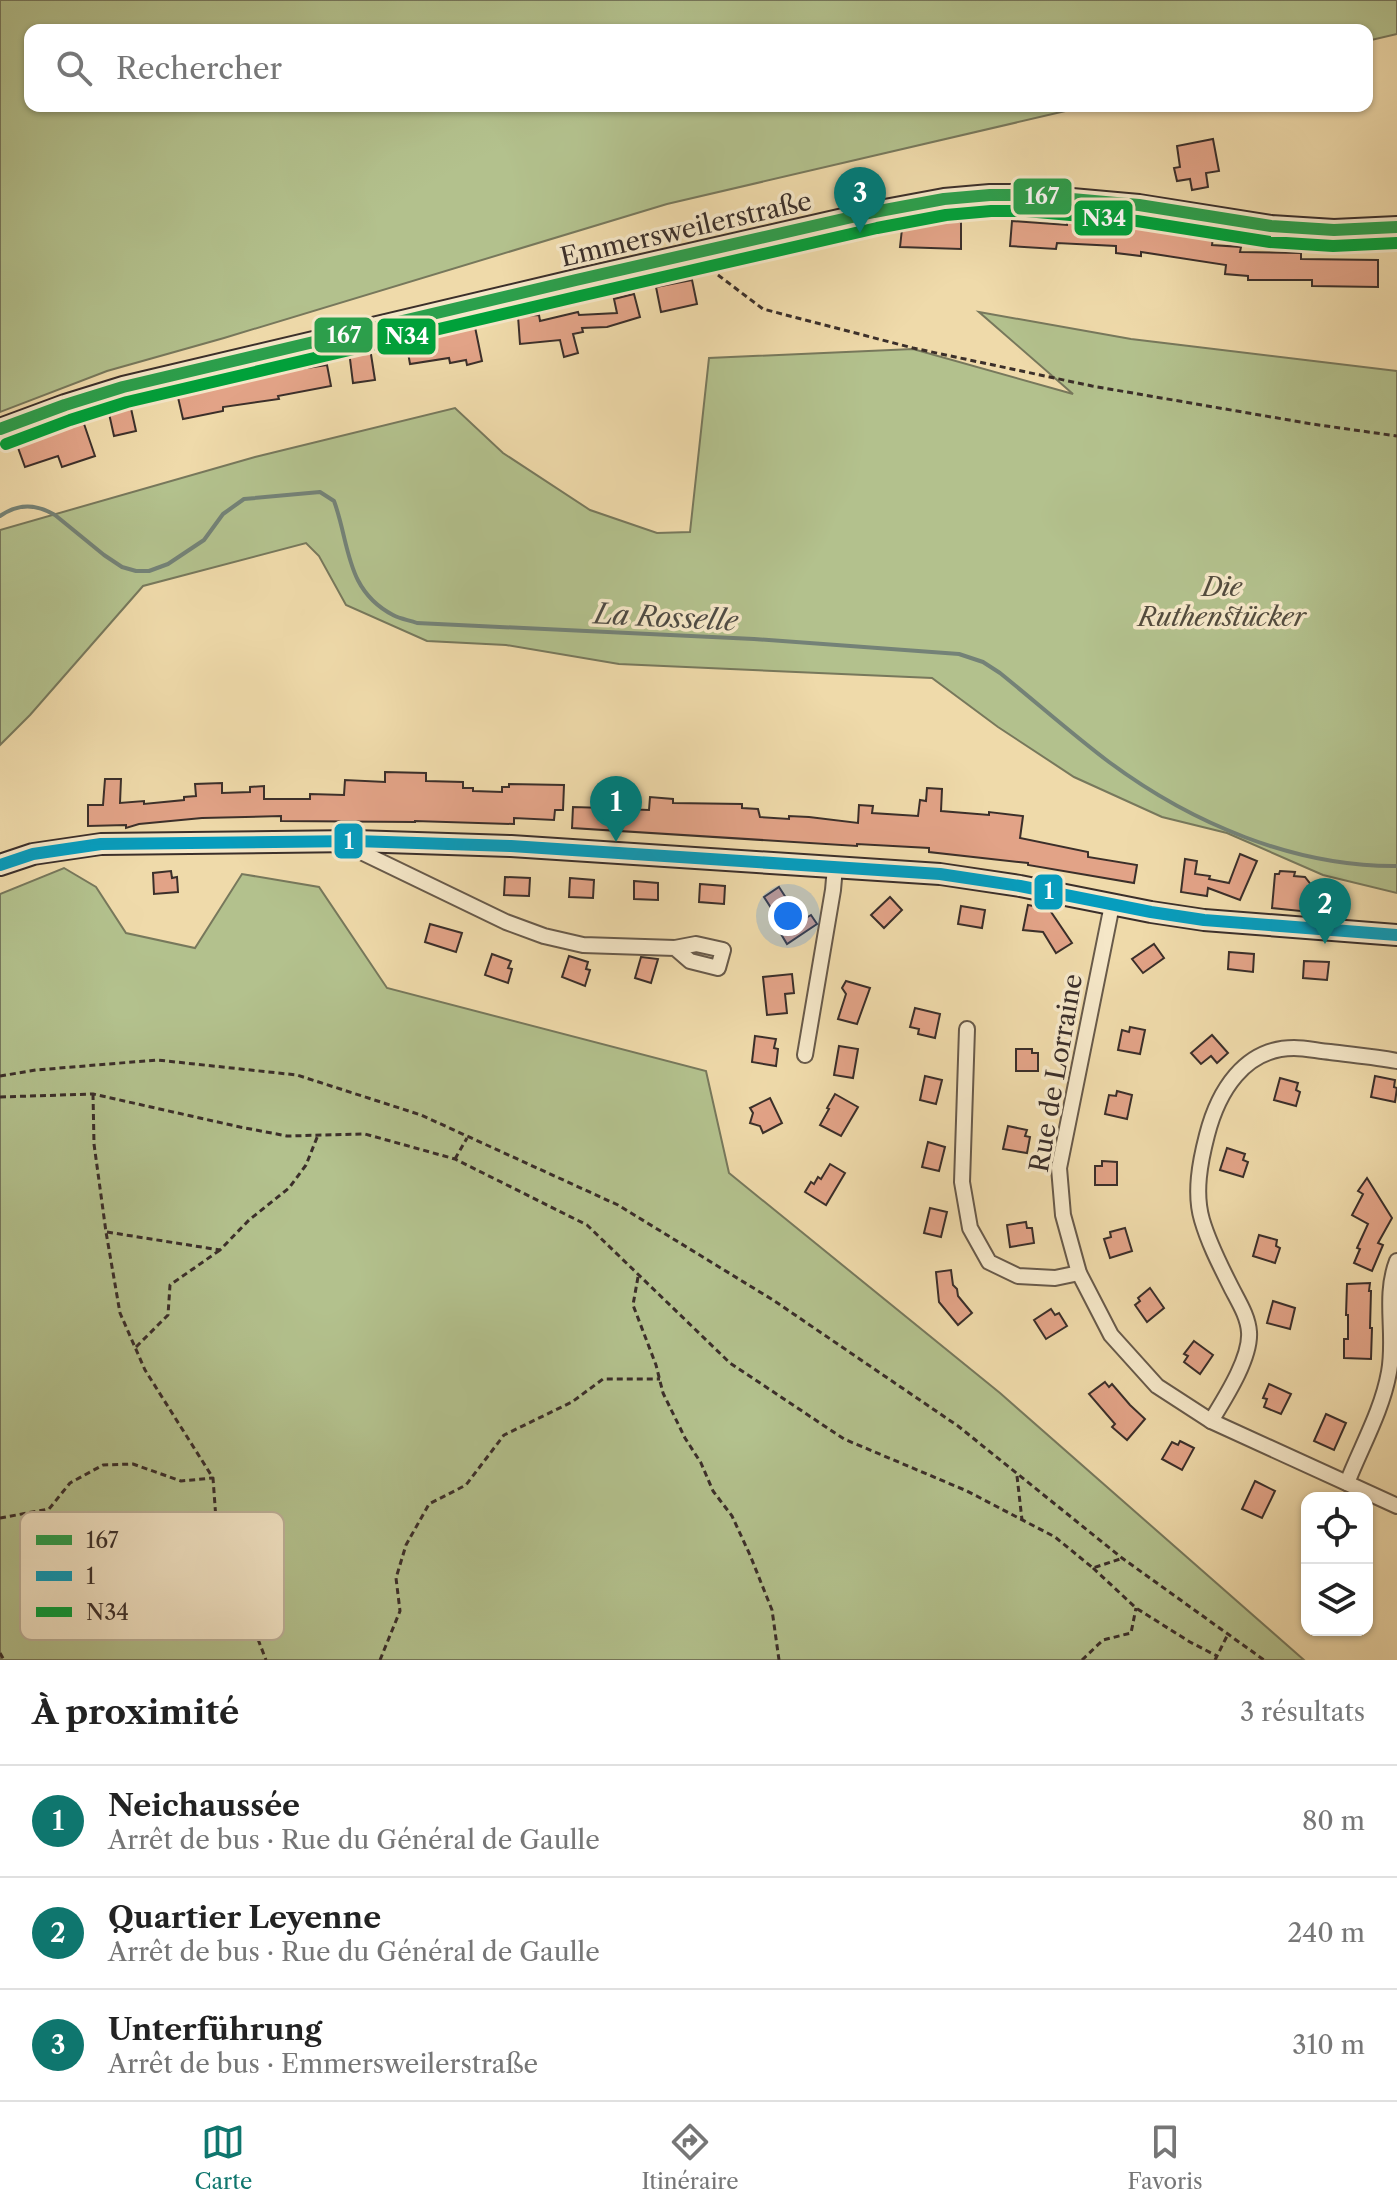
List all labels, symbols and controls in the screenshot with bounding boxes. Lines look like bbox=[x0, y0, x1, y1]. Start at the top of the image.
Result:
search box bbox=[24, 24, 1373, 112]
icon: search bbox=[52, 46, 96, 90]
text: Rechercher bbox=[116, 50, 282, 87]
pin: 3 bbox=[834, 167, 886, 233]
line badge: 167 bbox=[1012, 177, 1073, 216]
text: 167 bbox=[1025, 183, 1060, 210]
street label: Emmersweilerstraße bbox=[557, 184, 815, 274]
line badge: N34 bbox=[1073, 199, 1134, 237]
text: N34 bbox=[1082, 205, 1126, 232]
line badge: 167 bbox=[313, 316, 374, 354]
line badge: N34 bbox=[376, 317, 437, 356]
text: 167 bbox=[327, 322, 362, 349]
text: N34 bbox=[385, 323, 429, 350]
park label: Die Ruthenstücker bbox=[1136, 571, 1308, 633]
water label: La Rosselle bbox=[591, 596, 740, 638]
pin: 1 bbox=[590, 776, 642, 842]
line badge: 1 bbox=[333, 822, 364, 860]
text: 1 bbox=[344, 828, 354, 855]
line badge: 1 bbox=[1033, 873, 1064, 911]
text: 1 bbox=[1044, 878, 1054, 905]
pin: 2 bbox=[1299, 878, 1351, 944]
your location bbox=[768, 896, 808, 936]
street label: Rue de Lorraine bbox=[1023, 971, 1089, 1175]
map controls bbox=[1301, 1492, 1373, 1636]
button: locate bbox=[1301, 1492, 1373, 1564]
legend bbox=[20, 1512, 284, 1640]
text: 167 bbox=[86, 1527, 119, 1554]
text: 1 bbox=[86, 1563, 95, 1590]
button: layers bbox=[1301, 1564, 1373, 1636]
text: N34 bbox=[86, 1599, 129, 1626]
text: À proximité bbox=[32, 1691, 239, 1733]
text: 3 résultats bbox=[1240, 1696, 1365, 1728]
text: Neichaussée bbox=[108, 1787, 300, 1824]
text: 1 bbox=[52, 1805, 64, 1837]
text: 80 m bbox=[1302, 1805, 1365, 1837]
text: Arrêt de bus · Rue du Général de Gaulle bbox=[108, 1824, 600, 1856]
text: Quartier Leyenne bbox=[108, 1899, 381, 1936]
text: 2 bbox=[50, 1917, 66, 1949]
text: 240 m bbox=[1287, 1917, 1365, 1949]
text: Arrêt de bus · Rue du Général de Gaulle bbox=[108, 1936, 600, 1968]
text: Unterführung bbox=[108, 2011, 322, 2048]
text: 3 bbox=[51, 2029, 65, 2061]
text: 310 m bbox=[1292, 2029, 1365, 2061]
text: Arrêt de bus · Emmersweilerstraße bbox=[108, 2048, 538, 2080]
tab: Carte bbox=[194, 2120, 252, 2195]
tab: Itinéraire bbox=[641, 2120, 739, 2195]
tab: Favoris bbox=[1128, 2120, 1202, 2195]

